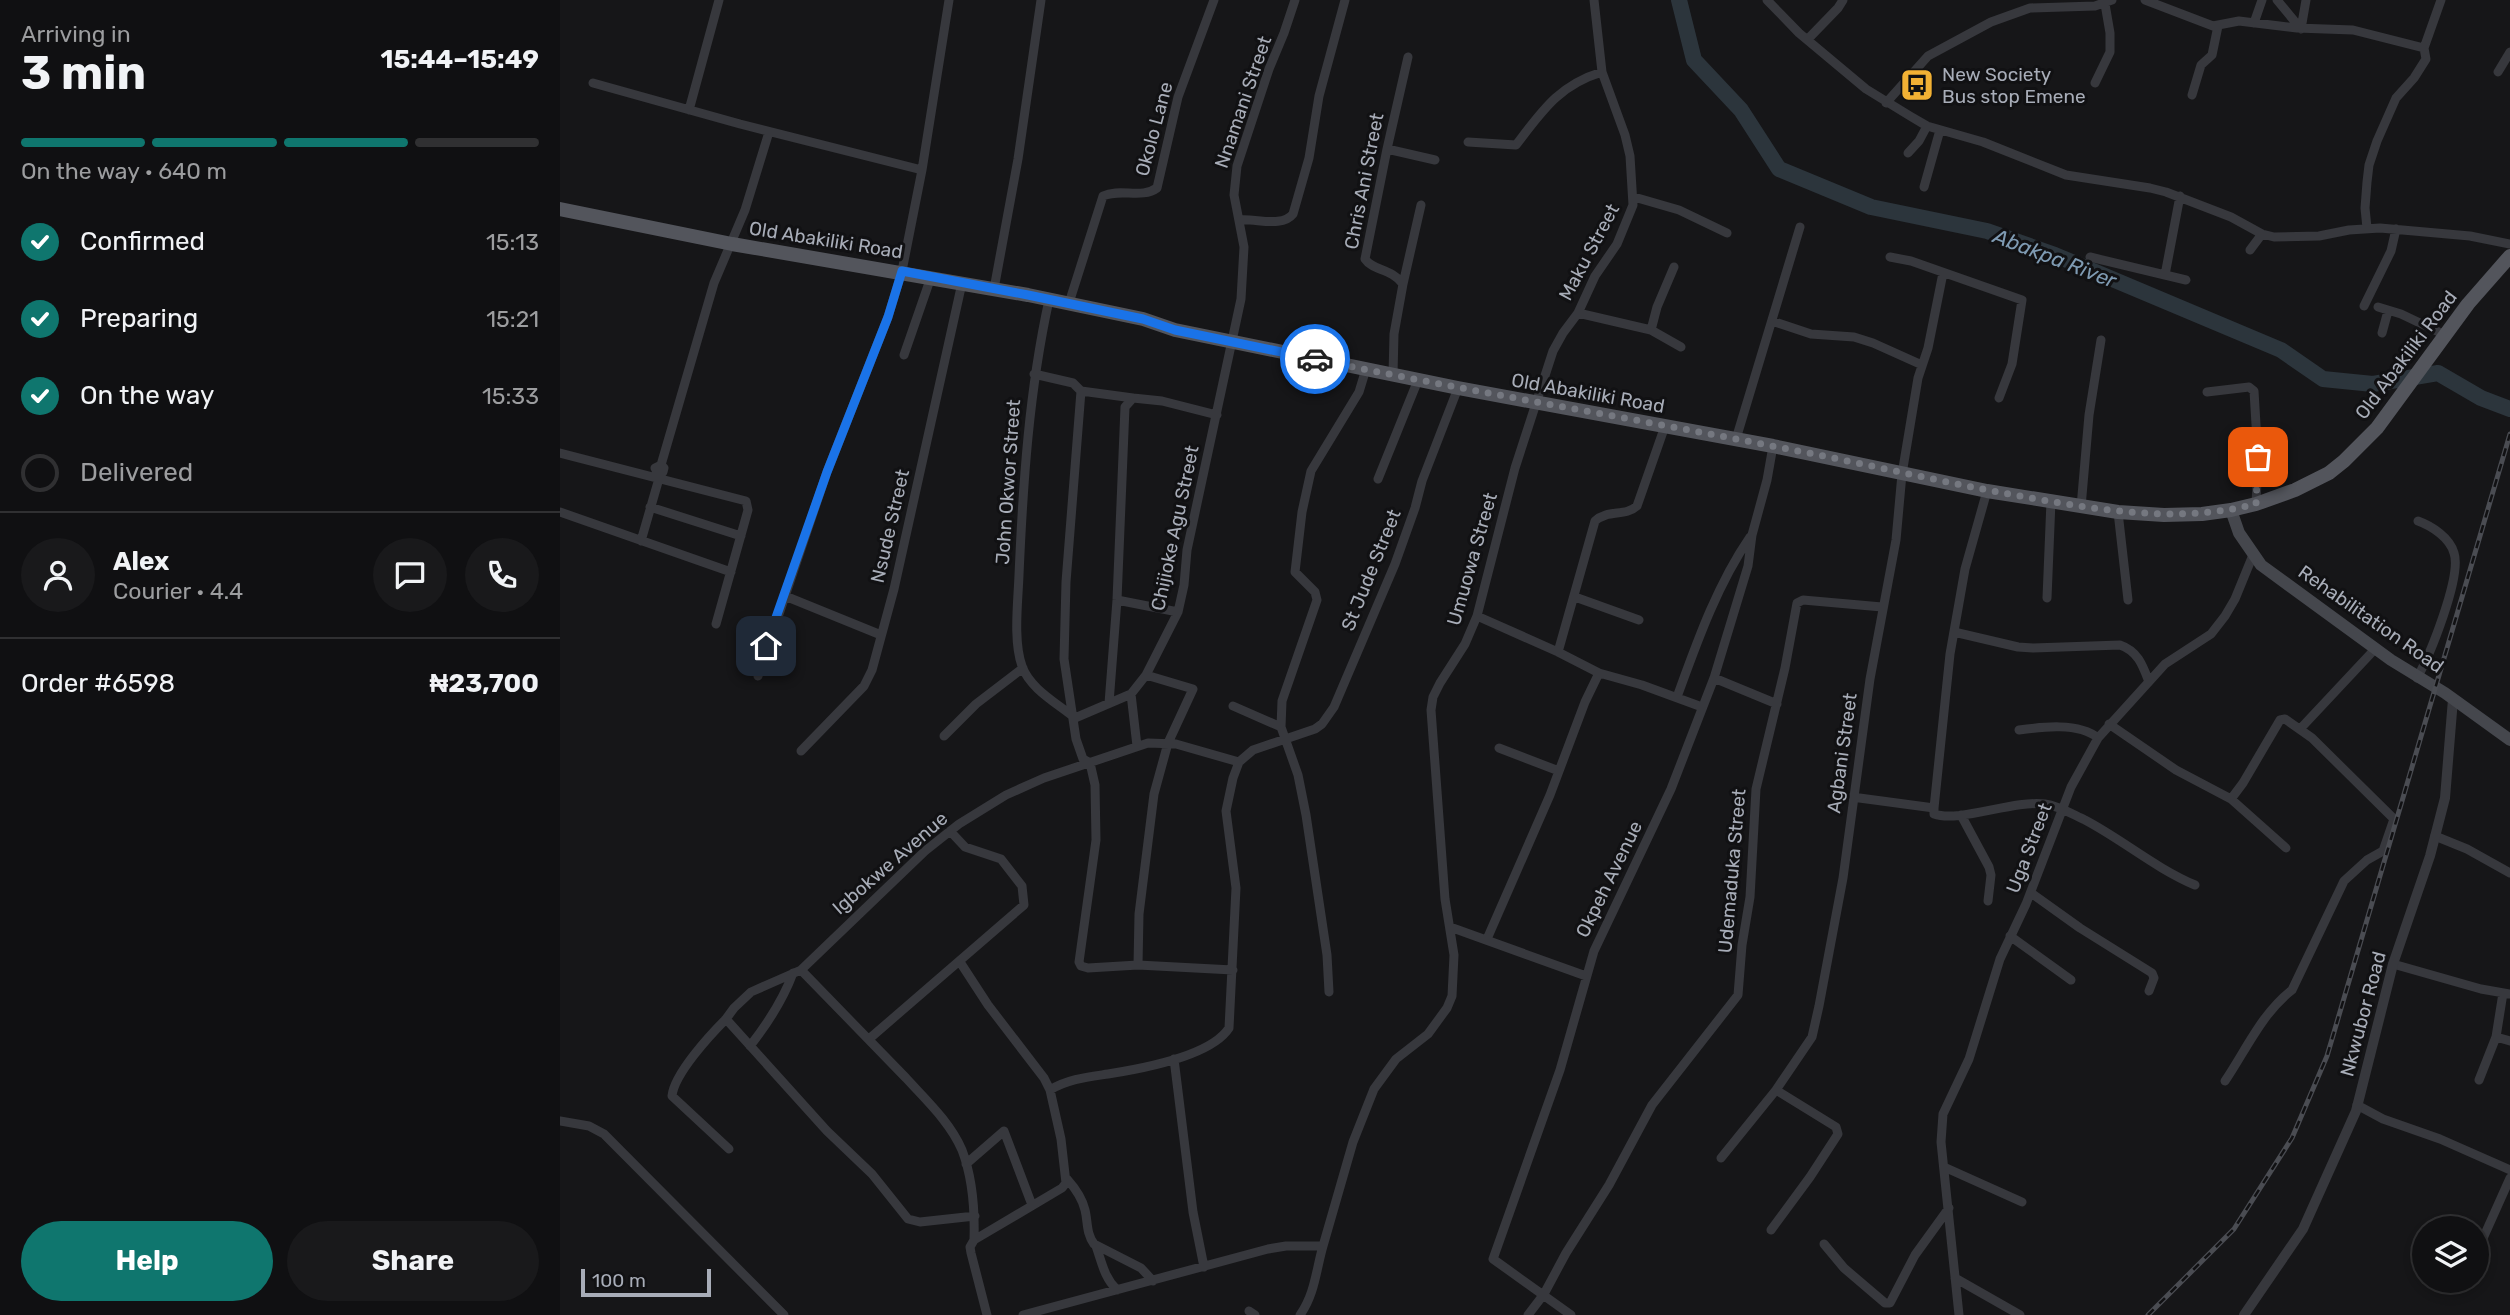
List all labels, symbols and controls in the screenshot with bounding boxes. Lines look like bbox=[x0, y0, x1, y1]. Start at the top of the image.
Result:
text: Arriving in bbox=[21, 20, 131, 48]
street label: Nnamani Street bbox=[1210, 32, 1277, 171]
text: 15:44–15:49 bbox=[380, 44, 539, 75]
text: 3 min bbox=[21, 46, 146, 101]
place label: New Society Bus stop Emene bbox=[1942, 63, 2086, 108]
bus stop icon: New Society Bus stop Emene bbox=[1898, 66, 1936, 104]
street label: Okolo Lane bbox=[1130, 79, 1178, 179]
street label: Chris Ani Street bbox=[1340, 110, 1389, 251]
text: On the way · 640 m bbox=[21, 157, 227, 185]
street label: Maku Street bbox=[1554, 199, 1624, 304]
street label: Old Abakiliki Road bbox=[748, 217, 904, 263]
icon: check bbox=[21, 223, 59, 261]
water label: Abakpa River bbox=[1989, 223, 2121, 293]
text: Confirmed bbox=[80, 226, 205, 257]
text: 15:13 bbox=[486, 228, 539, 256]
street label: Old Abakiliki Road bbox=[2350, 286, 2462, 424]
icon: check bbox=[21, 300, 59, 338]
text: Preparing bbox=[80, 303, 198, 334]
text: 15:21 bbox=[486, 305, 539, 333]
courier bbox=[1280, 324, 1350, 394]
icon: car bbox=[1296, 340, 1334, 378]
street label: Old Abakiliki Road bbox=[1510, 368, 1666, 418]
icon: check bbox=[21, 377, 59, 415]
text: On the way bbox=[80, 380, 214, 411]
text: 15:33 bbox=[482, 382, 539, 410]
street label: John Okwor Street bbox=[991, 398, 1025, 565]
pin bbox=[2228, 427, 2288, 487]
icon: bag bbox=[2239, 438, 2277, 476]
street label: Chijioke Agu Street bbox=[1146, 443, 1204, 613]
text: Delivered bbox=[80, 457, 193, 488]
street label: Nsude Street bbox=[866, 466, 914, 585]
street label: Umuowa Street bbox=[1442, 489, 1502, 628]
street label: St Jude Street bbox=[1336, 505, 1406, 634]
button: person bbox=[21, 538, 95, 612]
button: chat bbox=[373, 538, 447, 612]
button: phone bbox=[465, 538, 539, 612]
text: Alex bbox=[113, 546, 169, 577]
street label: Rehabilitation Road bbox=[2294, 560, 2448, 678]
text: Courier · 4.4 bbox=[113, 577, 243, 605]
pin bbox=[736, 616, 796, 676]
icon: home bbox=[747, 627, 785, 665]
text: Order #6598 bbox=[21, 668, 175, 699]
text: ₦23,700 bbox=[429, 668, 539, 699]
street label: Agbani Street bbox=[1822, 691, 1862, 815]
street label: Udemaduka Street bbox=[1713, 787, 1751, 954]
street label: Uga Street bbox=[2001, 799, 2057, 896]
street label: Igbokwe Avenue bbox=[828, 807, 952, 919]
street label: Okpeh Avenue bbox=[1571, 817, 1647, 941]
street label: Nkwubor Road bbox=[2335, 949, 2391, 1079]
map controls bbox=[2412, 1216, 2489, 1293]
button: layers bbox=[2412, 1216, 2489, 1293]
button: Help bbox=[21, 1221, 273, 1301]
button: Share bbox=[287, 1221, 539, 1301]
scale bar bbox=[581, 1266, 710, 1298]
text: 100 m bbox=[592, 1269, 646, 1292]

